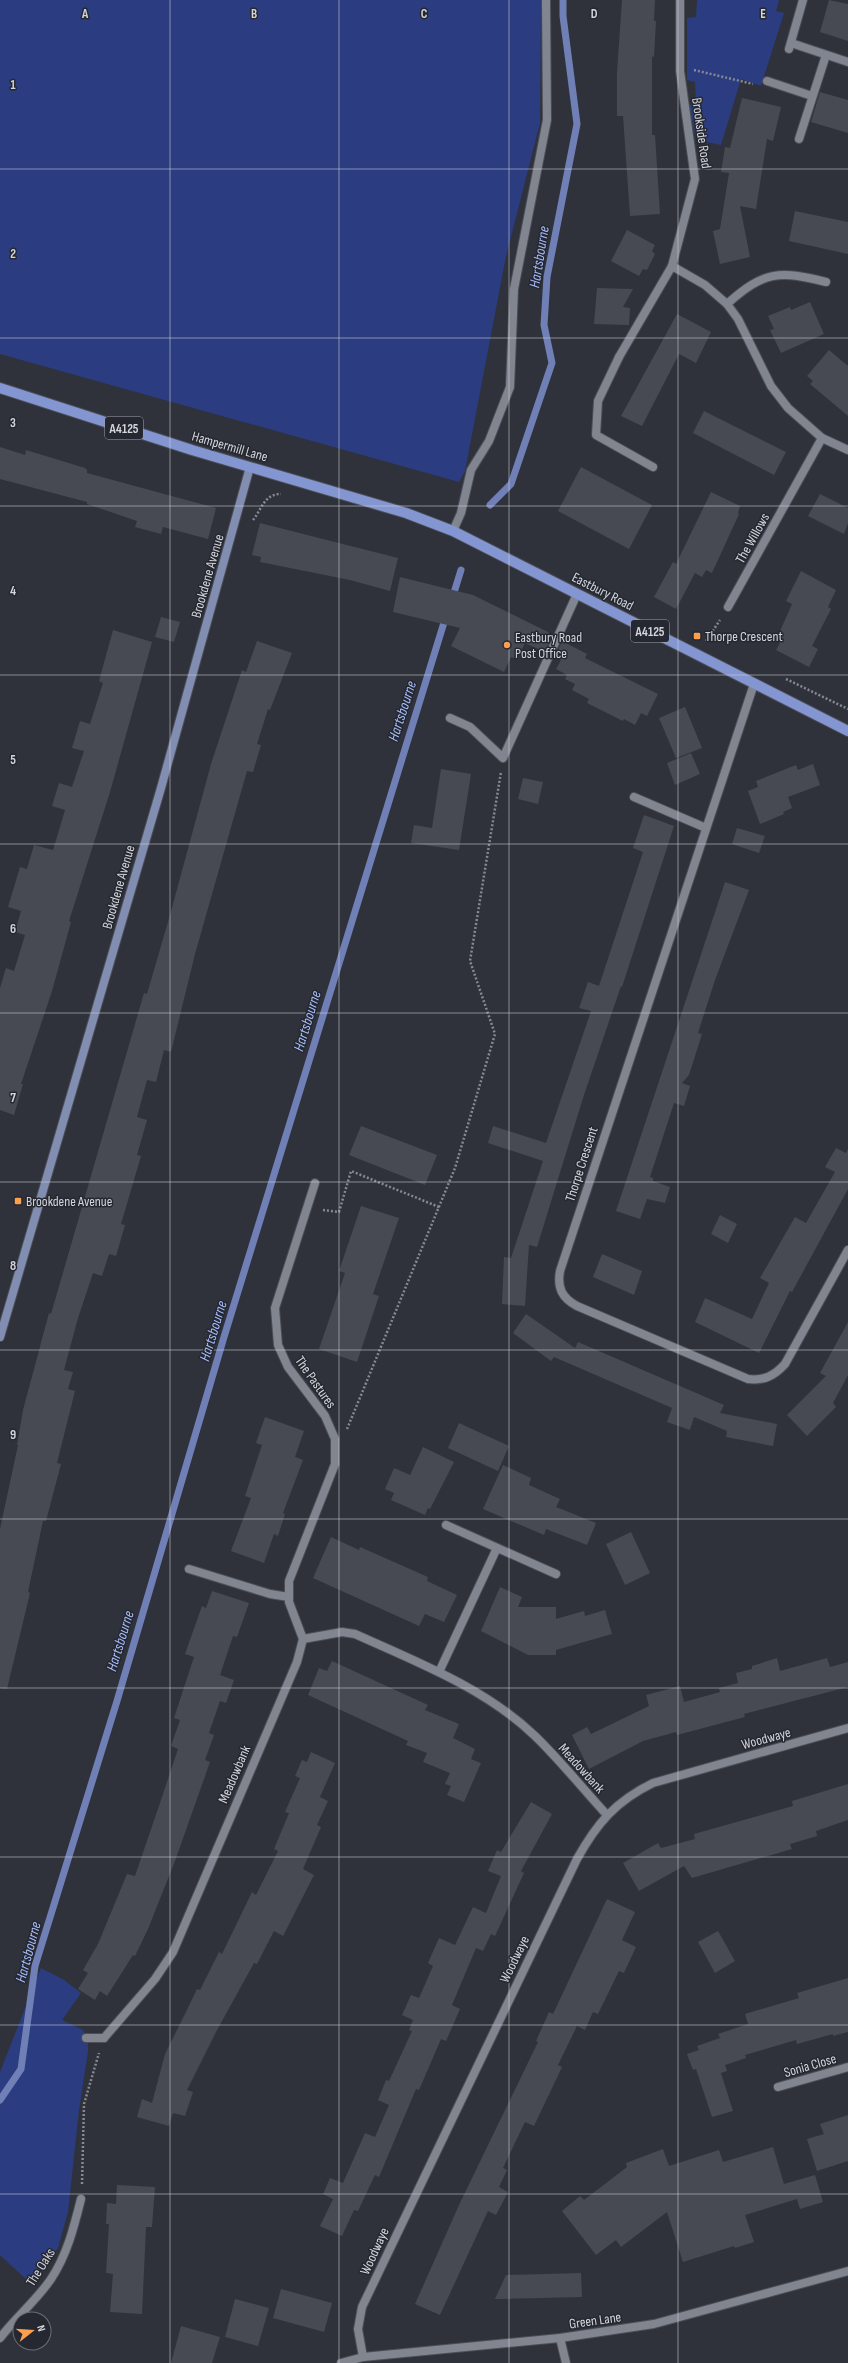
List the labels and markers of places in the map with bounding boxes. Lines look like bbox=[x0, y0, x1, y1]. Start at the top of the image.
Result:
place label: Thorpe Crescent bbox=[705, 628, 783, 645]
place label: Eastbury Road Post Office bbox=[515, 629, 582, 662]
marker: Thorpe Crescent bbox=[692, 631, 702, 641]
marker: Eastbury Road Post Office bbox=[502, 640, 512, 650]
place label: Brookdene Avenue bbox=[26, 1193, 112, 1210]
marker: Brookdene Avenue bbox=[13, 1196, 23, 1206]

